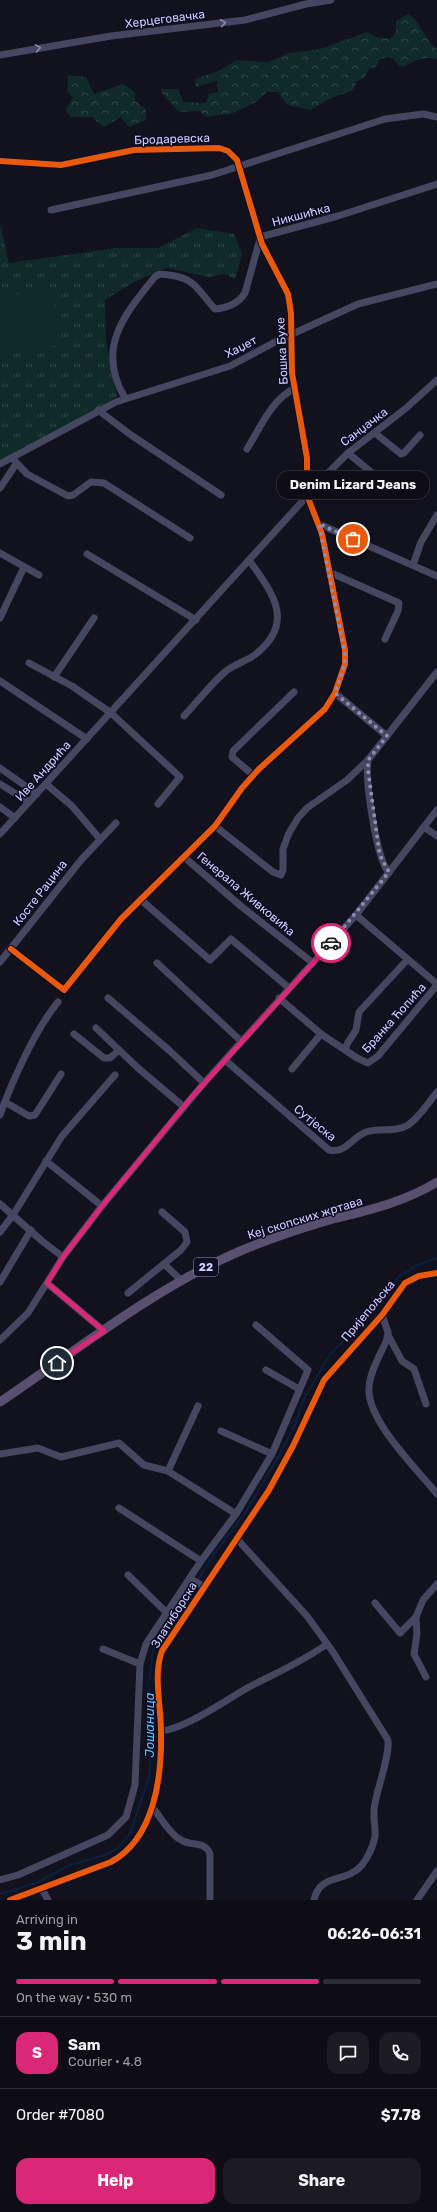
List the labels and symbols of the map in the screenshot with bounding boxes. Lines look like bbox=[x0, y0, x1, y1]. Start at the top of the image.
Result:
street label: Херцеговачка bbox=[124, 7, 206, 31]
one-way arrow bbox=[219, 19, 226, 28]
one-way arrow bbox=[35, 45, 42, 53]
street label: Бродаревска bbox=[134, 131, 210, 147]
street label: Никшићка bbox=[270, 201, 332, 229]
street label: Бошка Бухе bbox=[273, 317, 291, 385]
street label: Хаџет bbox=[223, 333, 259, 361]
street label: Санџачка bbox=[338, 405, 390, 449]
callout: Denim Lizard Jeans bbox=[277, 471, 429, 499]
pin bbox=[336, 522, 370, 556]
street label: Иве Андрића bbox=[12, 738, 74, 804]
street label: Генерала Живковића bbox=[194, 849, 298, 939]
street label: Косте Рацина bbox=[10, 857, 70, 929]
courier bbox=[311, 923, 351, 963]
street label: Бранка Ћопића bbox=[359, 980, 429, 1056]
street label: Сутјеска bbox=[291, 1102, 339, 1144]
street label: Кеј скопских жртава bbox=[246, 1194, 364, 1242]
road number: 22 bbox=[194, 1258, 218, 1276]
street label: Пријепољска bbox=[338, 1277, 398, 1345]
pin bbox=[40, 1346, 74, 1380]
street label: Златиборска bbox=[148, 1579, 200, 1651]
water label: Јошаница bbox=[142, 1692, 157, 1758]

